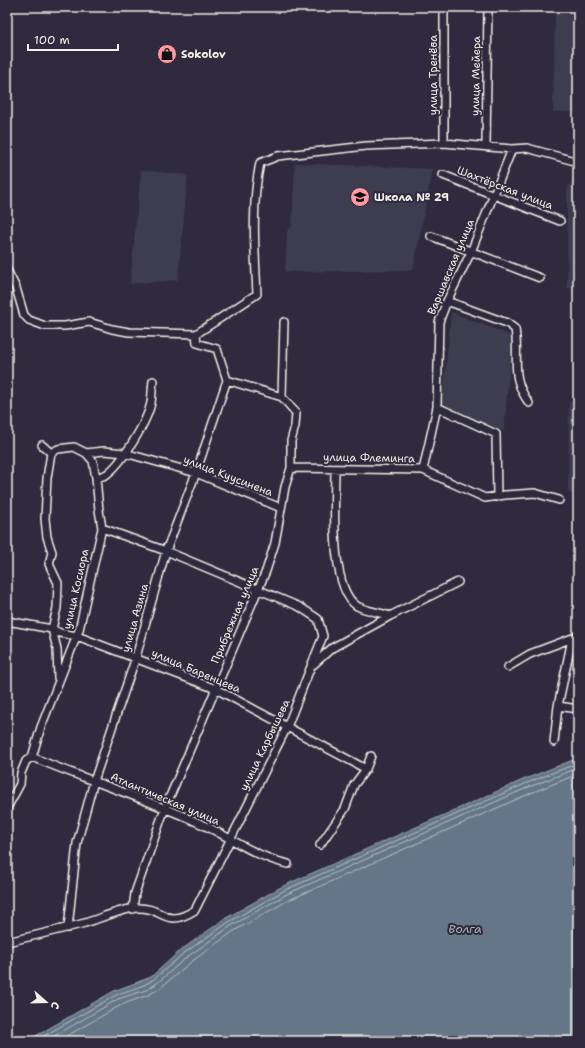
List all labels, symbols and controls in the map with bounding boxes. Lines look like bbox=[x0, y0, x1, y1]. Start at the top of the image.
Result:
scale bar bbox=[28, 26, 118, 52]
text: 100 m bbox=[34, 32, 70, 48]
street label: улица Тренёва bbox=[426, 35, 441, 115]
street label: улица Мейера bbox=[468, 36, 484, 116]
shop icon: Sokolov bbox=[156, 43, 178, 65]
place label: Sokolov bbox=[181, 47, 226, 62]
street label: Шахтёрская улица bbox=[455, 163, 555, 213]
school or university icon: Школа № 29 bbox=[349, 186, 371, 208]
place label: Школа № 29 bbox=[374, 190, 449, 205]
street label: Варшавская улица bbox=[424, 217, 478, 317]
street label: улица Флеминга bbox=[323, 450, 415, 466]
street label: улица Куусинена bbox=[181, 452, 275, 500]
street label: улица Косиора bbox=[59, 547, 93, 631]
street label: Прибрежная улица bbox=[208, 564, 262, 666]
street label: улица Азина bbox=[118, 582, 152, 654]
street label: улица Баренцева bbox=[149, 645, 243, 697]
street label: улица Карбышева bbox=[236, 697, 294, 793]
street label: Атлантическая улица bbox=[108, 769, 222, 829]
water label: Волга bbox=[448, 921, 482, 937]
north arrow bbox=[26, 982, 66, 1022]
text: С bbox=[47, 1000, 63, 1011]

